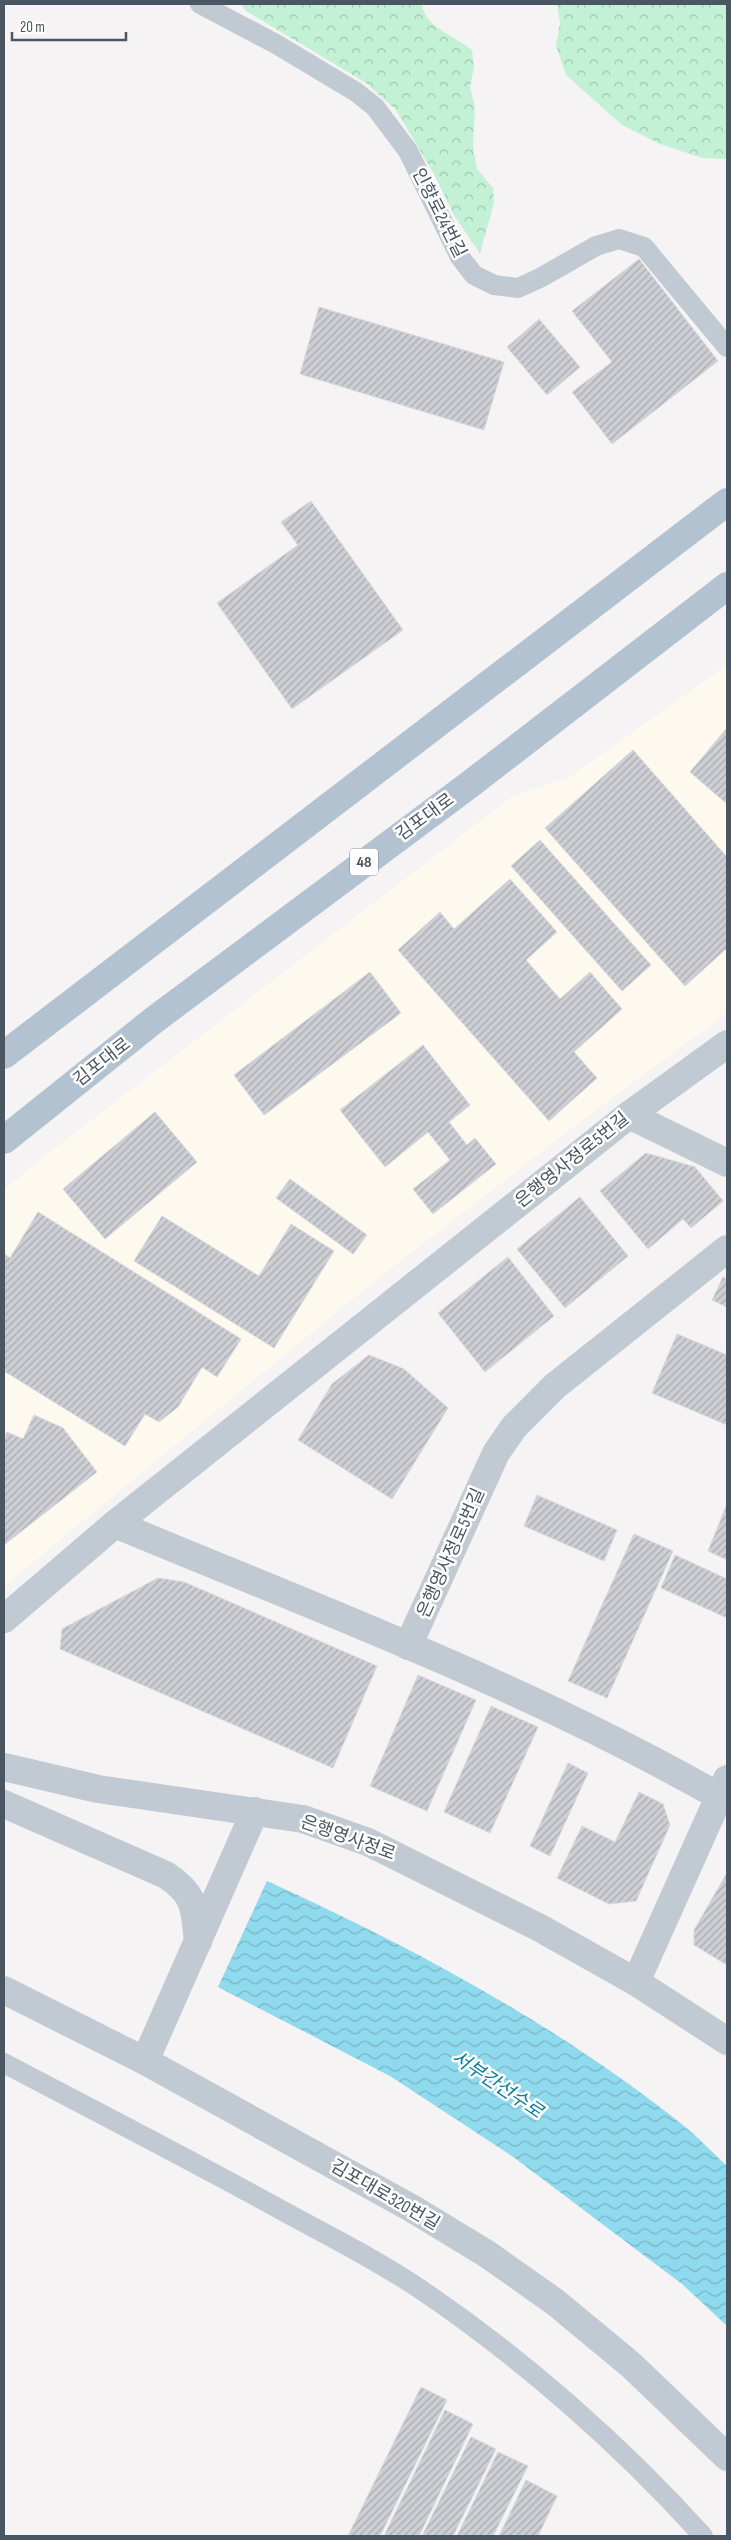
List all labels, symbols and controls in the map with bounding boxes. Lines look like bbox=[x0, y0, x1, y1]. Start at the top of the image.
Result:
scale bar bbox=[12, 10, 126, 42]
text: 20 m bbox=[20, 18, 45, 37]
street label: 인향로24번길 bbox=[407, 165, 471, 261]
street label: 김포대로 bbox=[392, 789, 458, 845]
road number: 48 bbox=[350, 849, 378, 876]
street label: 김포대로 bbox=[69, 1033, 135, 1091]
street label: 은행영사정로5번길 bbox=[511, 1108, 633, 1212]
street label: 은행영사정로5번길 bbox=[413, 1485, 489, 1621]
street label: 은행영사정로 bbox=[298, 1811, 398, 1865]
water label: 서부간선수로 bbox=[447, 2046, 548, 2125]
street label: 김포대로320번길 bbox=[327, 2155, 443, 2235]

